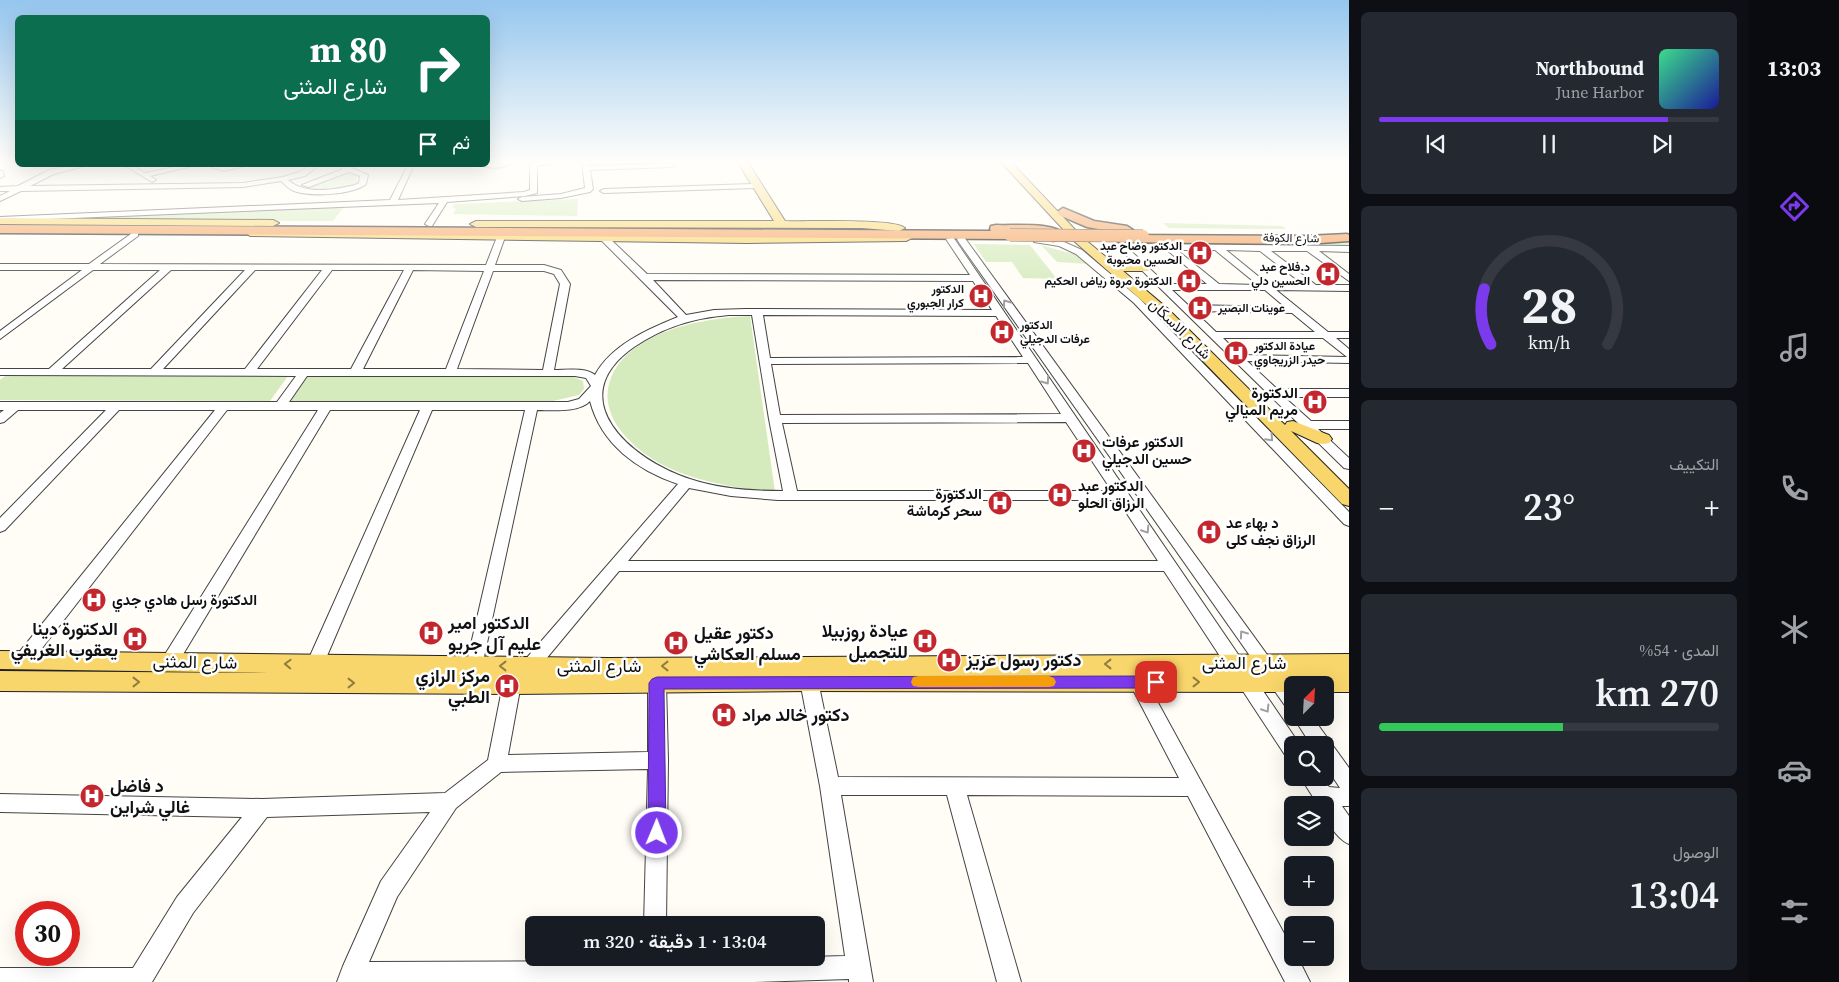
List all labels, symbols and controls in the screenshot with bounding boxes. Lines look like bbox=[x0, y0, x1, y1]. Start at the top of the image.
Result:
text: 80 m bbox=[310, 26, 387, 74]
icon: right bbox=[405, 35, 470, 100]
text: 13:03 bbox=[1767, 53, 1821, 83]
text: Northbound bbox=[1536, 55, 1644, 81]
text: شارع المثنى bbox=[283, 71, 387, 101]
text: June Harbor bbox=[1556, 81, 1644, 103]
text: ثم bbox=[452, 129, 470, 155]
icon: arrive bbox=[414, 130, 442, 158]
icon: previous bbox=[1422, 130, 1450, 158]
icon: pause bbox=[1535, 130, 1563, 158]
icon: next bbox=[1648, 130, 1676, 158]
icon: directions bbox=[1777, 189, 1812, 224]
street label: شارع الكوفة bbox=[1263, 230, 1319, 247]
place label: الدكتور وضاح عبد الحسين محبوبة bbox=[1100, 238, 1182, 268]
hospital icon: الدكتور وضاح عبد الحسين محبوبة bbox=[1187, 240, 1213, 266]
place label: د.فلاح عبد الحسين دلي bbox=[1251, 259, 1310, 291]
hospital icon: د.فلاح عبد الحسين دلي bbox=[1315, 261, 1341, 287]
hospital icon: الدكتورة مروة رياض الحكيم bbox=[1176, 268, 1202, 294]
text: 28 bbox=[1521, 269, 1577, 340]
place label: الدكتورة مروة رياض الحكيم bbox=[1044, 273, 1172, 289]
place label: الدكتور كرار الجبوري bbox=[907, 281, 965, 313]
hospital icon: الدكتور كرار الجبوري bbox=[968, 283, 994, 309]
street label: شارع الاسكان bbox=[1144, 294, 1216, 365]
hospital icon: عوينات البصير bbox=[1187, 295, 1213, 321]
one-way arrow bbox=[1003, 299, 1012, 309]
place label: عوينات البصير bbox=[1217, 300, 1285, 316]
place label: الدكتور عرفات الدجيلي bbox=[1019, 317, 1090, 349]
hospital icon: الدكتور عرفات الدجيلي bbox=[989, 319, 1015, 345]
text: km/h bbox=[1528, 330, 1571, 355]
icon: music bbox=[1777, 330, 1812, 365]
place label: عيادة الدكتور حيدر الزريجاوي bbox=[1253, 338, 1325, 370]
hospital icon: عيادة الدكتور حيدر الزريجاوي bbox=[1223, 340, 1249, 366]
one-way arrow bbox=[1040, 375, 1049, 384]
place label: الدكتورة مريم الميالي bbox=[1225, 382, 1298, 423]
hospital icon: الدكتورة مريم الميالي bbox=[1302, 389, 1328, 415]
place label: الدكتور عرفات حسين الدجيلي bbox=[1102, 431, 1192, 472]
one-way arrow bbox=[1264, 433, 1273, 442]
hospital icon: الدكتور عرفات حسين الدجيلي bbox=[1071, 438, 1097, 464]
text: التكييف bbox=[1669, 453, 1719, 475]
icon: phone bbox=[1777, 471, 1812, 506]
place label: الدكتور عبد الرزاق الحلو bbox=[1078, 475, 1144, 513]
text: 23° bbox=[1523, 481, 1575, 533]
hospital icon: الدكتور عبد الرزاق الحلو bbox=[1047, 482, 1073, 508]
place label: الدكتورة سحر كرماشة bbox=[907, 483, 982, 521]
text: − bbox=[1379, 489, 1394, 527]
text: + bbox=[1704, 489, 1719, 527]
hospital icon: الدكتورة سحر كرماشة bbox=[987, 490, 1013, 516]
place label: د بهاء عد الرزاق نجف كلى bbox=[1226, 512, 1316, 550]
hospital icon: د بهاء عد الرزاق نجف كلى bbox=[1196, 519, 1222, 545]
one-way arrow bbox=[1140, 525, 1149, 534]
hospital icon: الدكتورة رسل هادي جدي bbox=[81, 587, 107, 613]
place label: الدكتورة رسل هادي جدي bbox=[112, 589, 257, 613]
place label: الدكتور امير عليم آل جريو bbox=[447, 610, 541, 656]
icon: climate bbox=[1777, 612, 1812, 647]
place label: الدكتورة دينا يعقوب الغريفي bbox=[11, 616, 118, 665]
place label: عيادة روزبيلا للتجميل bbox=[822, 618, 908, 664]
hospital icon: الدكتور امير عليم آل جريو bbox=[418, 620, 444, 646]
place label: دكتور عقيل مسلم العكاشي bbox=[694, 620, 801, 669]
hospital icon: الدكتورة دينا يعقوب الغريفي bbox=[122, 626, 148, 652]
hospital icon: عيادة روزبيلا للتجميل bbox=[912, 628, 938, 654]
hospital icon: دكتور عقيل مسلم العكاشي bbox=[663, 630, 689, 656]
one-way arrow bbox=[1240, 630, 1249, 640]
text: المدى · 54% bbox=[1639, 639, 1719, 661]
hospital icon: دكتور رسول عزيز bbox=[936, 647, 962, 673]
place label: دكتور رسول عزيز bbox=[965, 647, 1082, 672]
street label: شارع المثنى bbox=[152, 648, 238, 675]
street label: شارع المثنى bbox=[1202, 650, 1286, 675]
street label: شارع المثنى bbox=[557, 653, 641, 678]
one-way arrow bbox=[284, 659, 292, 670]
one-way arrow bbox=[1104, 659, 1112, 669]
one-way arrow bbox=[499, 661, 506, 671]
one-way arrow bbox=[661, 661, 669, 671]
pin bbox=[1135, 661, 1177, 703]
place label: مركز الرازي الطبي bbox=[415, 663, 490, 712]
text: 270 km bbox=[1595, 667, 1719, 719]
icon: arrive bbox=[1142, 668, 1170, 696]
hospital icon: مركز الرازي الطبي bbox=[494, 673, 520, 699]
north arrow bbox=[1284, 676, 1334, 726]
map controls bbox=[1284, 676, 1334, 966]
one-way arrow bbox=[132, 677, 140, 687]
one-way arrow bbox=[1192, 677, 1200, 687]
one-way arrow bbox=[348, 678, 355, 688]
hospital icon: دكتور خالد مراد bbox=[711, 702, 737, 728]
place label: دكتور خالد مراد bbox=[742, 702, 849, 727]
one-way arrow bbox=[1260, 703, 1269, 712]
button: search bbox=[1284, 736, 1334, 786]
icon: car bbox=[1777, 753, 1812, 788]
place label: د فاضل غالي شراين bbox=[110, 773, 190, 822]
hospital icon: د فاضل غالي شراين bbox=[79, 783, 105, 809]
button: layers bbox=[1284, 796, 1334, 846]
position arrow bbox=[630, 806, 682, 858]
text: الوصول bbox=[1673, 841, 1719, 863]
button: + bbox=[1284, 856, 1334, 906]
text: 13:04 bbox=[1629, 869, 1719, 921]
icon: filters bbox=[1777, 894, 1812, 929]
speed limit sign: 30 bbox=[15, 901, 80, 966]
button: − bbox=[1284, 916, 1334, 966]
text: 13:04 · 1 دقيقة · 320 m bbox=[583, 928, 767, 954]

